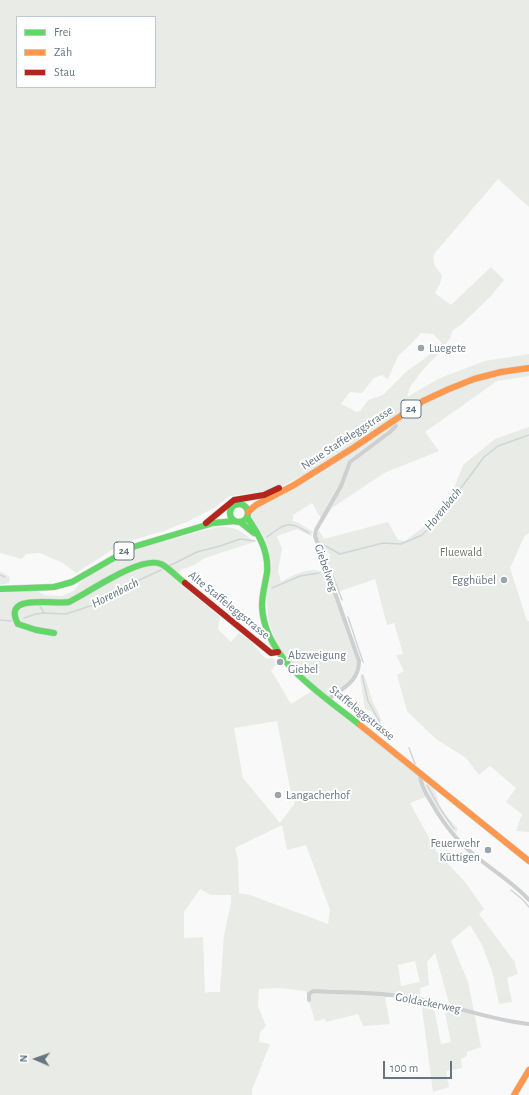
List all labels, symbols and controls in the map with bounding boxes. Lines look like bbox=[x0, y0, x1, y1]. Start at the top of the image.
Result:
legend bbox=[16, 16, 156, 88]
text: Frei bbox=[54, 26, 71, 38]
text: Zäh bbox=[54, 46, 72, 58]
text: Stau bbox=[54, 66, 75, 78]
place label: Luegete bbox=[429, 341, 466, 355]
marker: Luegete bbox=[416, 343, 426, 353]
road number: 24 bbox=[401, 400, 421, 418]
street label: Neue Staffeleggstrasse bbox=[298, 403, 396, 473]
water label: Horenbach bbox=[421, 484, 465, 534]
road number: 24 bbox=[114, 542, 134, 560]
street label: Giebelweg bbox=[311, 542, 341, 594]
park label: Fluewald bbox=[440, 545, 482, 559]
street label: Alte Staffeleggstrasse bbox=[185, 568, 273, 642]
place label: Egghübel bbox=[452, 573, 496, 587]
water label: Horenbach bbox=[89, 575, 141, 611]
marker: Egghübel bbox=[499, 575, 509, 585]
place label: Abzweigung Giebel bbox=[288, 648, 346, 676]
marker: Abzweigung Giebel bbox=[275, 657, 285, 667]
street label: Staffeleggstrasse bbox=[327, 682, 397, 744]
place label: Langacherhof bbox=[286, 788, 350, 802]
marker: Langacherhof bbox=[273, 790, 283, 800]
place label: Feuerwehr Küttigen bbox=[431, 836, 480, 864]
marker: Feuerwehr Küttigen bbox=[483, 845, 493, 855]
street label: Goldackerweg bbox=[394, 990, 462, 1016]
north arrow bbox=[16, 1039, 56, 1079]
scale bar bbox=[385, 1053, 454, 1079]
text: N bbox=[18, 1055, 29, 1063]
text: 100 m bbox=[390, 1062, 418, 1074]

